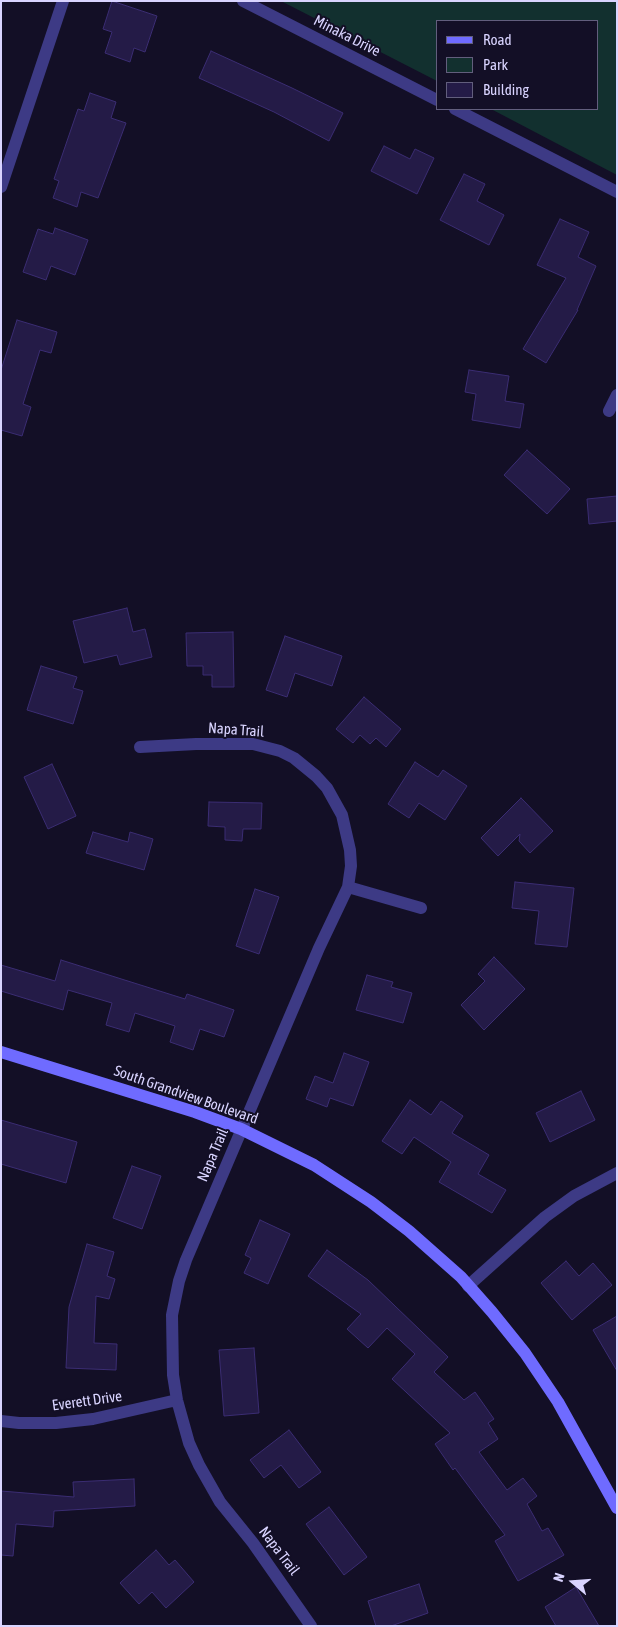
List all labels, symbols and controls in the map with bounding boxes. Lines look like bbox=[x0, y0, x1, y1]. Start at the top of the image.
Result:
street label: Minaka Drive bbox=[311, 12, 383, 60]
legend bbox=[436, 20, 598, 110]
text: Road bbox=[483, 31, 512, 48]
text: Park bbox=[483, 56, 508, 73]
text: Building bbox=[483, 81, 529, 98]
street label: Napa Trail bbox=[207, 719, 265, 741]
street label: South Grandview Boulevard bbox=[111, 1062, 261, 1128]
street label: Napa Trail bbox=[194, 1126, 232, 1184]
street label: Everett Drive bbox=[51, 1387, 123, 1415]
street label: Napa Trail bbox=[255, 1523, 303, 1579]
north arrow bbox=[548, 1557, 598, 1607]
text: N bbox=[550, 1571, 568, 1584]

